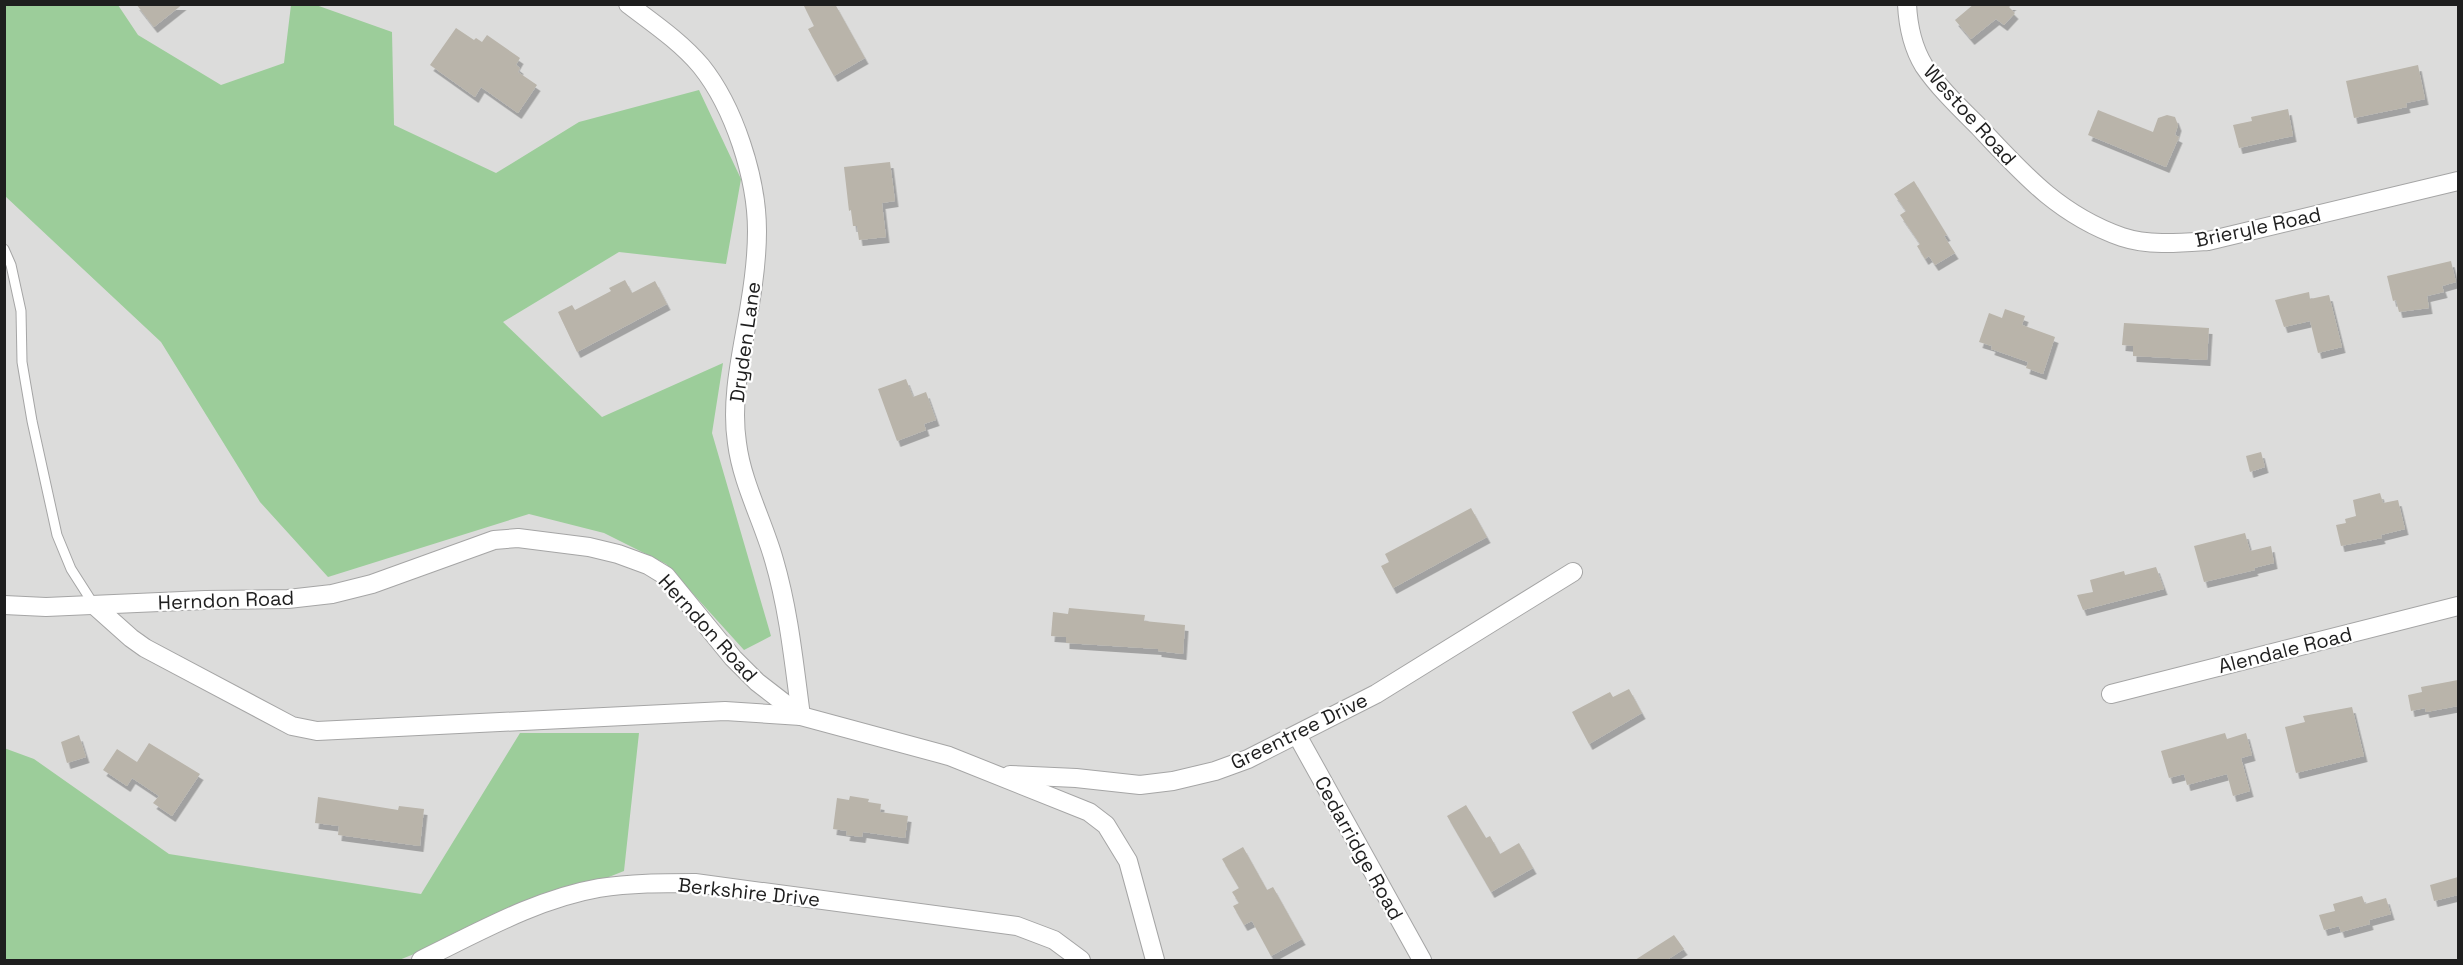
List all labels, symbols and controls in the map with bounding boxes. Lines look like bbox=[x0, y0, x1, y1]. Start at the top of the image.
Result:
street label: Westoe Road bbox=[1918, 59, 2022, 171]
street label: Brieryle Road bbox=[2193, 201, 2323, 253]
street label: Dryden Lane bbox=[724, 280, 766, 404]
street label: Herndon Road bbox=[653, 569, 763, 687]
street label: Herndon Road bbox=[157, 585, 295, 615]
street label: Alendale Road bbox=[2215, 621, 2355, 679]
street label: Greentree Drive bbox=[1226, 687, 1372, 775]
street label: Cedarridge Road bbox=[1309, 771, 1409, 925]
street label: Berkshire Drive bbox=[677, 872, 821, 912]

